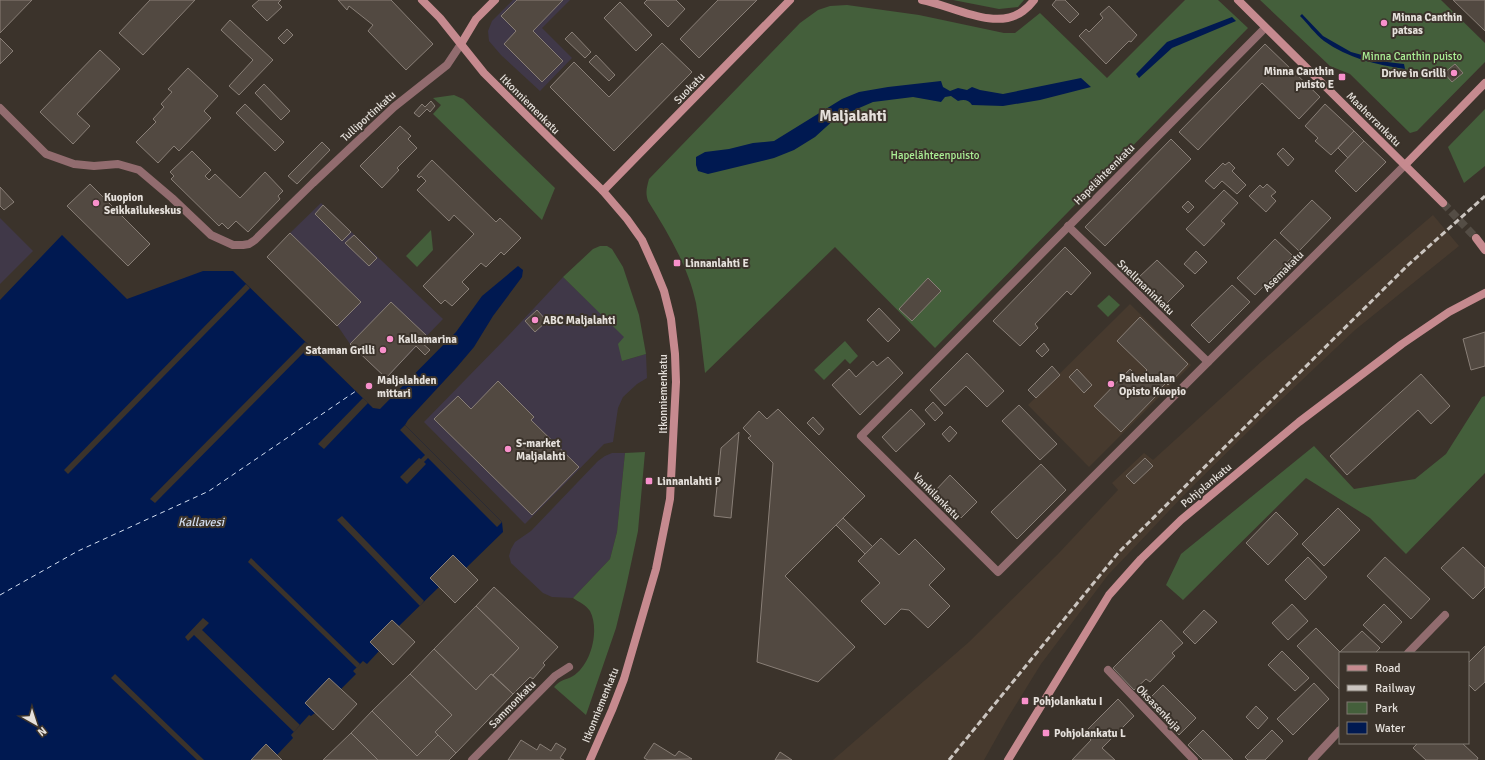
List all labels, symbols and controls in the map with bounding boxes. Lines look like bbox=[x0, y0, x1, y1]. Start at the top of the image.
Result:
place label: Minna Canthin patsas bbox=[1392, 11, 1462, 37]
marker: Minna Canthin patsas bbox=[1379, 18, 1389, 28]
park label: Minna Canthin puisto bbox=[1362, 50, 1462, 63]
place label: Minna Canthin puisto E bbox=[1264, 65, 1334, 91]
place label: Drive in Grilli bbox=[1381, 67, 1446, 80]
marker: Drive in Grilli bbox=[1449, 68, 1459, 78]
street label: Suokatu bbox=[671, 70, 707, 107]
street label: Itkonniemenkatu bbox=[497, 72, 562, 137]
marker: Minna Canthin puisto E bbox=[1337, 72, 1347, 82]
street label: Tulliportinkatu bbox=[338, 88, 398, 144]
street label: Maaherrankatu bbox=[1344, 89, 1404, 149]
district label: Maljalahti bbox=[819, 107, 887, 125]
street label: Hapelähteenkatu bbox=[1071, 141, 1138, 208]
park label: Hapelähteenpuisto bbox=[891, 149, 980, 162]
place label: Kuopion Seikkailukeskus bbox=[104, 191, 181, 217]
marker: Kuopion Seikkailukeskus bbox=[91, 198, 101, 208]
street label: Asemakatu bbox=[1260, 248, 1306, 294]
place label: Linnanlahti E bbox=[685, 257, 749, 270]
street label: Snellmaninkatu bbox=[1114, 257, 1177, 318]
marker: Linnanlahti E bbox=[672, 258, 682, 268]
place label: ABC Maljalahti bbox=[543, 314, 615, 327]
marker: ABC Maljalahti bbox=[530, 315, 540, 325]
place label: Kallamarina bbox=[398, 333, 457, 346]
marker: Kallamarina bbox=[385, 334, 395, 344]
place label: Sataman Grilli bbox=[306, 344, 375, 357]
marker: Sataman Grilli bbox=[378, 345, 388, 355]
street label: Itkonniemenkatu bbox=[657, 354, 670, 434]
place label: Palvelualan Opisto Kuopio bbox=[1119, 372, 1186, 398]
place label: Maljalahden mittari bbox=[377, 374, 437, 400]
marker: Palvelualan Opisto Kuopio bbox=[1106, 379, 1116, 389]
marker: Maljalahden mittari bbox=[364, 381, 374, 391]
place label: S-market Maljalahti bbox=[516, 437, 566, 463]
marker: S-market Maljalahti bbox=[503, 444, 513, 454]
street label: Pohjolankatu bbox=[1178, 460, 1234, 510]
street label: Vankilankatu bbox=[910, 470, 963, 523]
place label: Linnanlahti P bbox=[657, 475, 721, 488]
marker: Linnanlahti P bbox=[644, 476, 654, 486]
water label: Kallavesi bbox=[178, 515, 226, 530]
legend bbox=[1339, 652, 1469, 744]
text: Road bbox=[1375, 661, 1401, 676]
street label: Itkonniemenkatu bbox=[580, 666, 621, 745]
street label: Sammonkatu bbox=[486, 678, 538, 731]
text: Railway bbox=[1375, 681, 1415, 696]
street label: Oksasenkuja bbox=[1133, 682, 1184, 735]
place label: Pohjolankatu I bbox=[1033, 695, 1103, 708]
marker: Pohjolankatu I bbox=[1020, 696, 1030, 706]
text: Park bbox=[1375, 701, 1398, 716]
north arrow bbox=[16, 704, 56, 744]
text: Water bbox=[1375, 721, 1406, 736]
text: N bbox=[35, 724, 49, 739]
place label: Pohjolankatu L bbox=[1054, 727, 1126, 740]
marker: Pohjolankatu L bbox=[1041, 728, 1051, 738]

